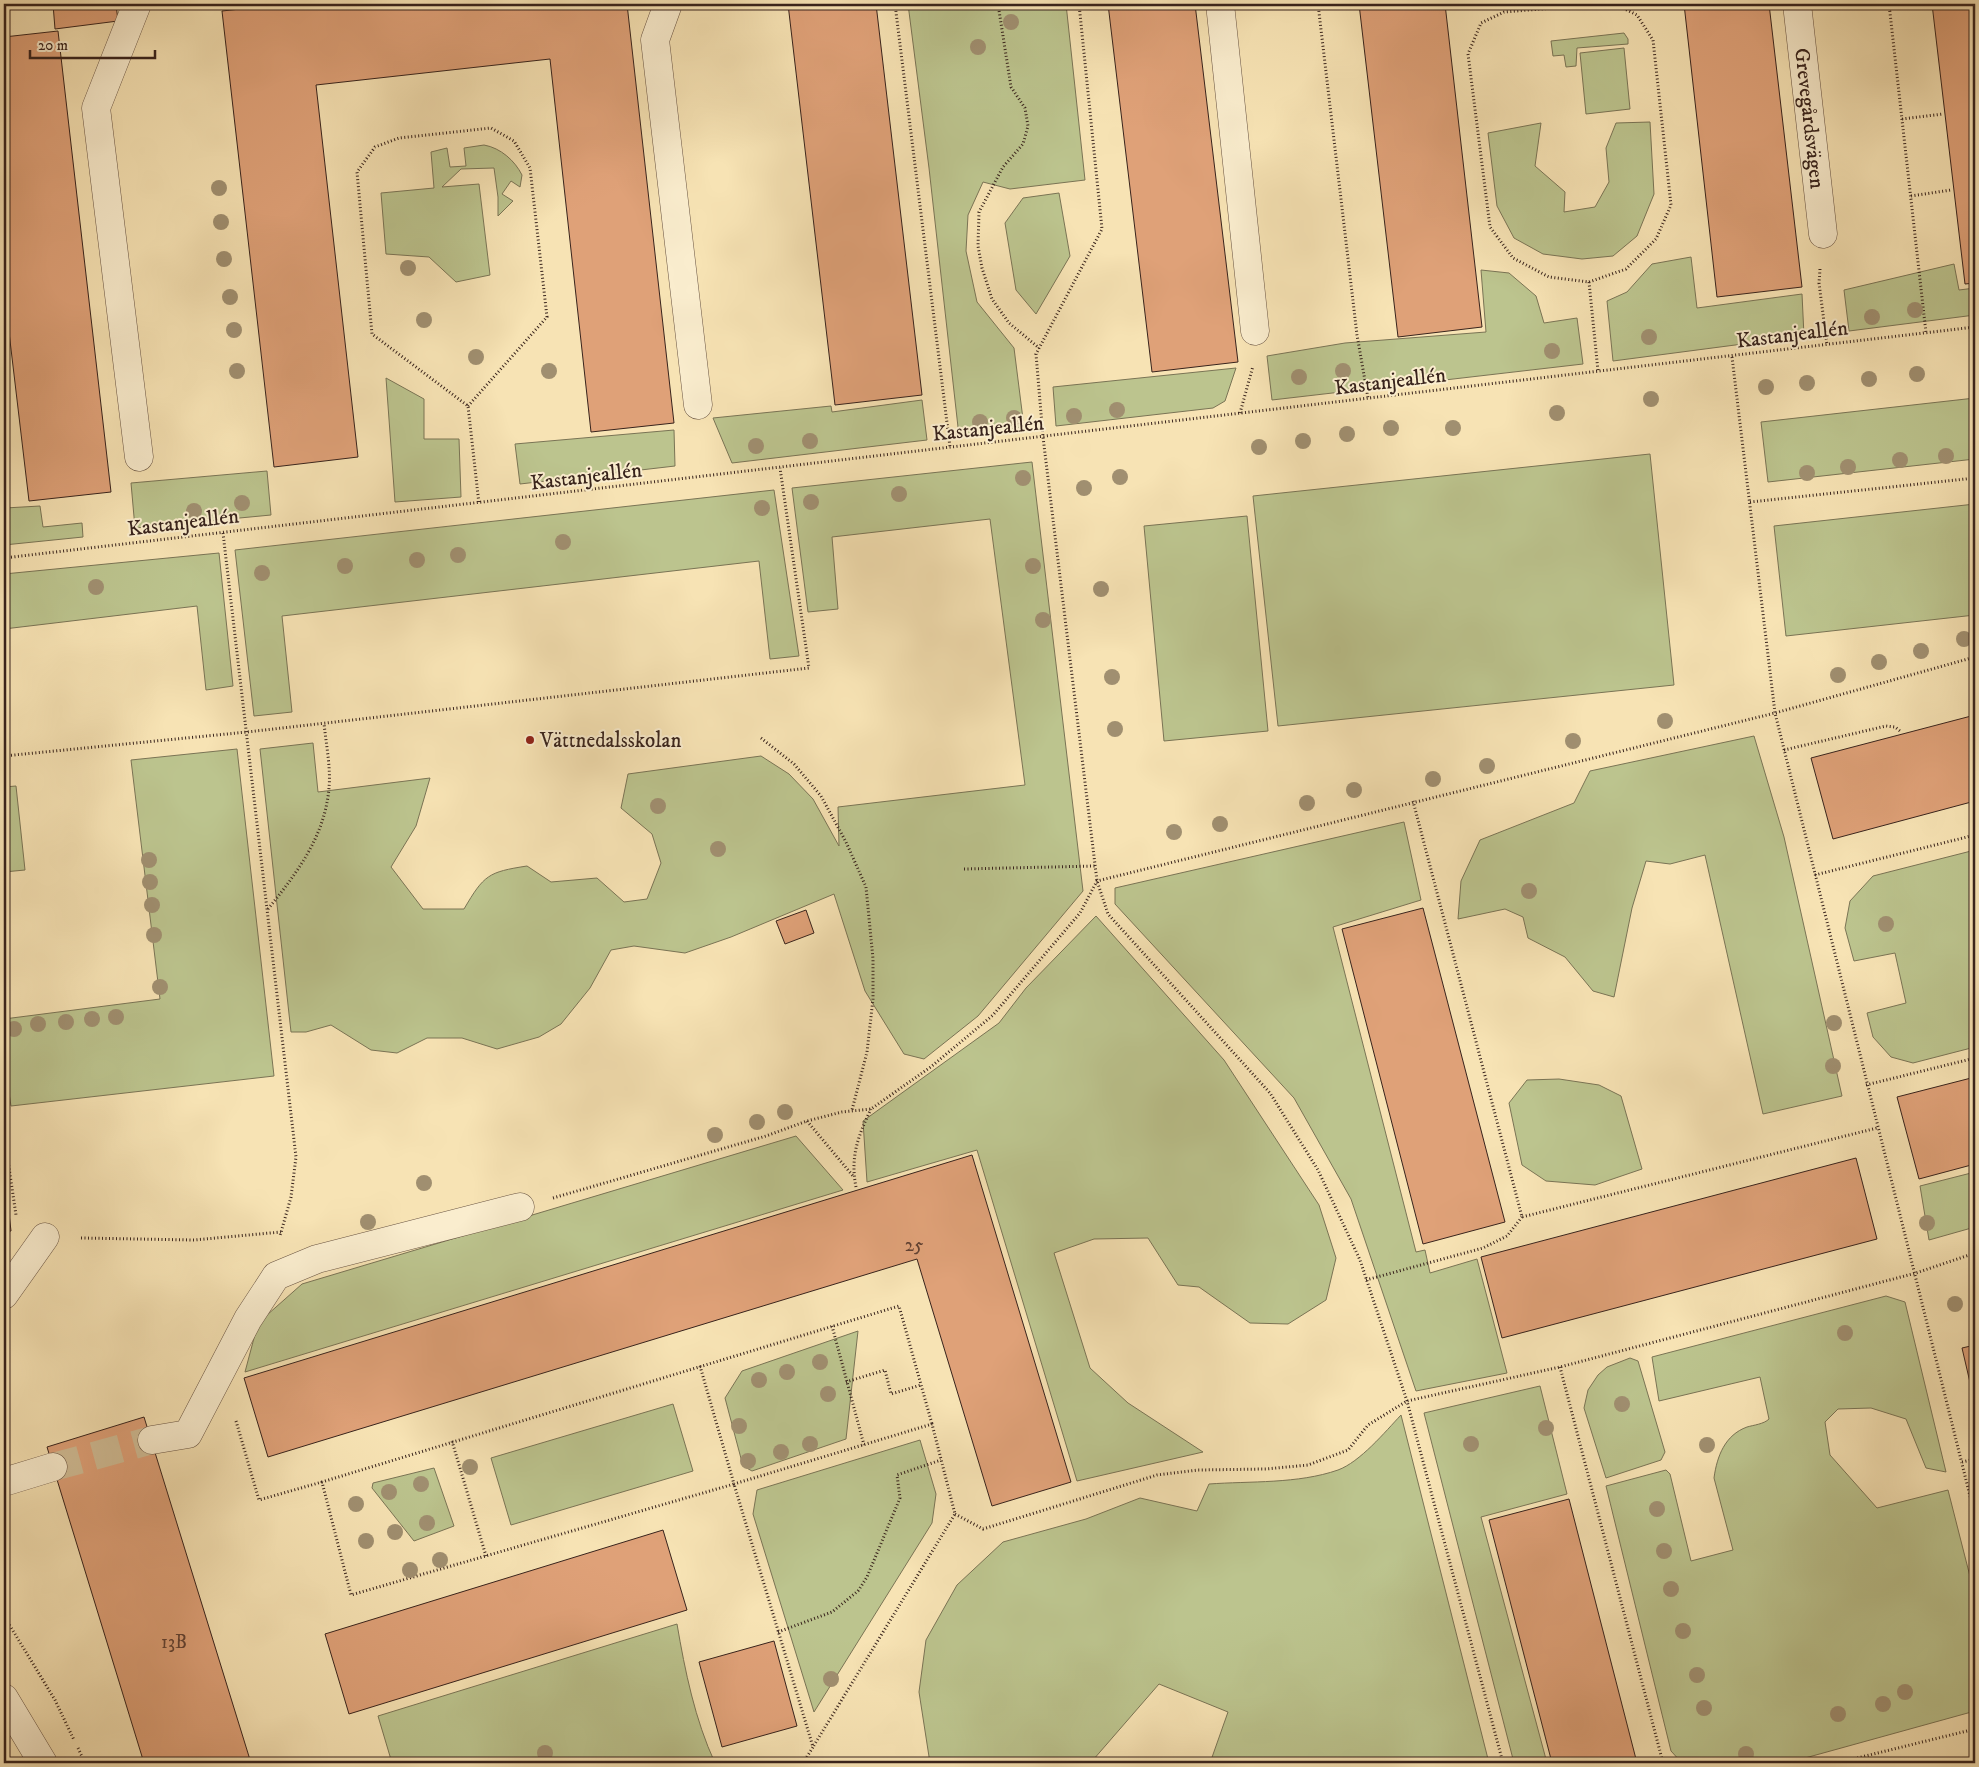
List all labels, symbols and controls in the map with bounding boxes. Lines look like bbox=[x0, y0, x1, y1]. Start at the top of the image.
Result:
scale bar bbox=[30, 28, 155, 60]
text: 20 m bbox=[38, 36, 68, 55]
street label: Grevegårdsvägen bbox=[1788, 47, 1830, 190]
street label: Kastanjeallén bbox=[1735, 315, 1849, 355]
street label: Kastanjeallén bbox=[1333, 362, 1447, 402]
street label: Kastanjeallén bbox=[931, 410, 1045, 448]
street label: Kastanjeallén bbox=[529, 457, 643, 497]
street label: Kastanjeallén bbox=[126, 503, 240, 543]
place label: Vättnedalsskolan bbox=[539, 728, 681, 754]
marker: Vättnedalsskolan bbox=[524, 734, 536, 746]
house number: 25 bbox=[905, 1234, 924, 1257]
house number: 13B bbox=[161, 1631, 187, 1654]

